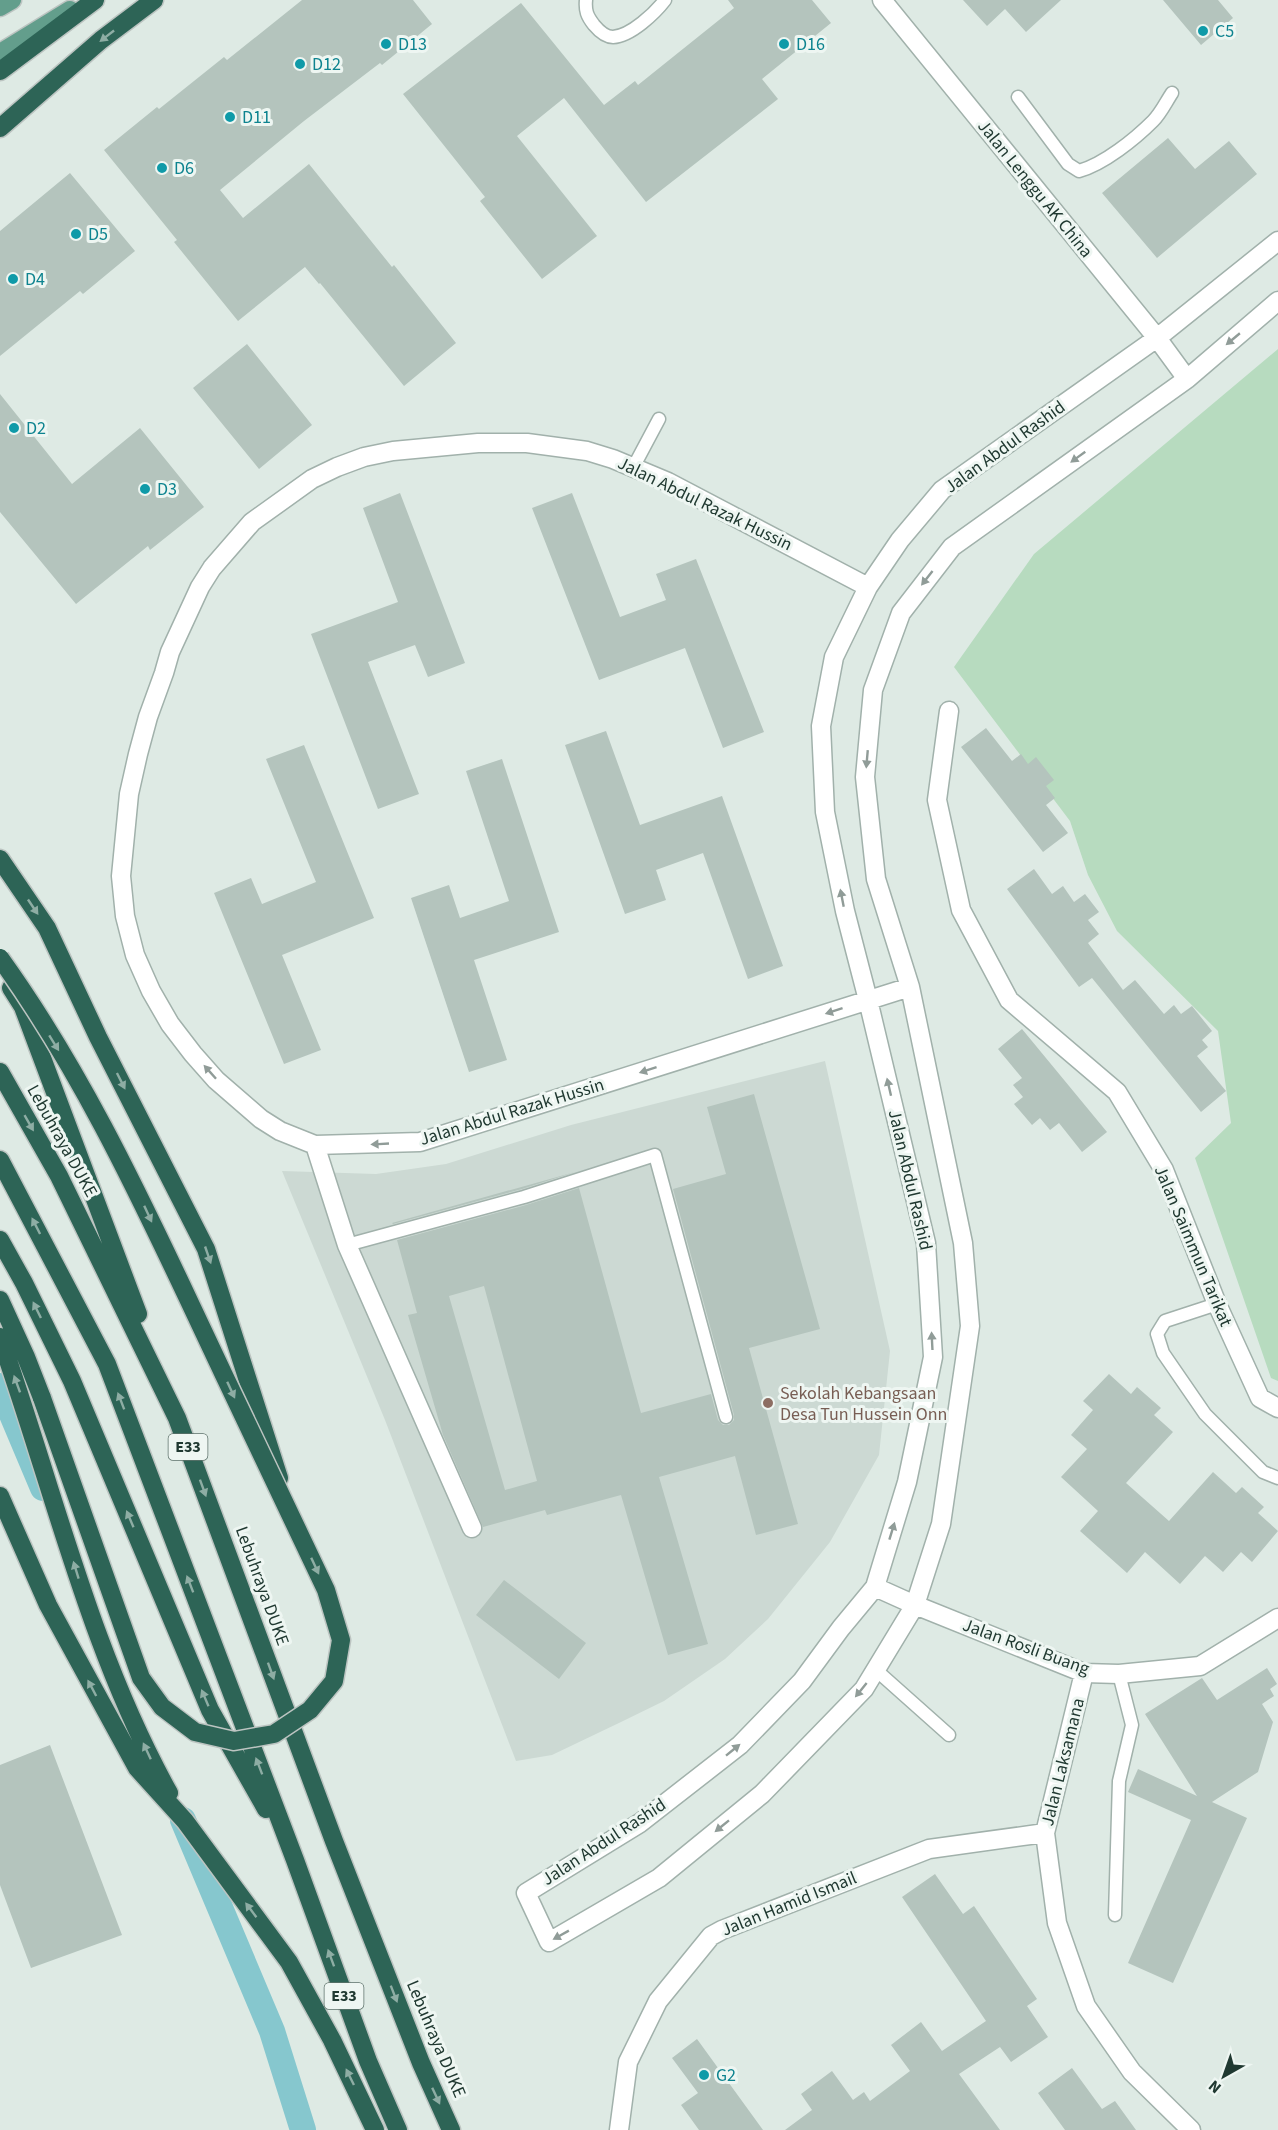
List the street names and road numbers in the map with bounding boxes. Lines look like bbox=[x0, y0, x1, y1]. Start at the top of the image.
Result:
street label: Jalan Lenggu AK China bbox=[972, 115, 1098, 263]
street label: Jalan Abdul Rashid bbox=[940, 395, 1070, 499]
street label: Jalan Abdul Razak Hussin bbox=[613, 451, 797, 557]
street label: Jalan Abdul Razak Hussin bbox=[417, 1072, 607, 1152]
street label: Lebuhraya DUKE bbox=[21, 1080, 103, 1202]
street label: Jalan Abdul Rashid bbox=[882, 1107, 938, 1253]
street label: Jalan Saimmun Tarikat bbox=[1148, 1162, 1238, 1330]
road number: E33 bbox=[168, 1434, 207, 1460]
street label: Lebuhraya DUKE bbox=[229, 1523, 295, 1649]
street label: Jalan Rosli Buang bbox=[959, 1612, 1093, 1682]
street label: Jalan Laksamana bbox=[1035, 1695, 1091, 1829]
street label: Jalan Abdul Rashid bbox=[537, 1792, 671, 1892]
street label: Jalan Hamid Ismail bbox=[718, 1865, 860, 1943]
street label: Lebuhraya DUKE bbox=[400, 1976, 472, 2102]
road number: E33 bbox=[324, 1983, 364, 2009]

